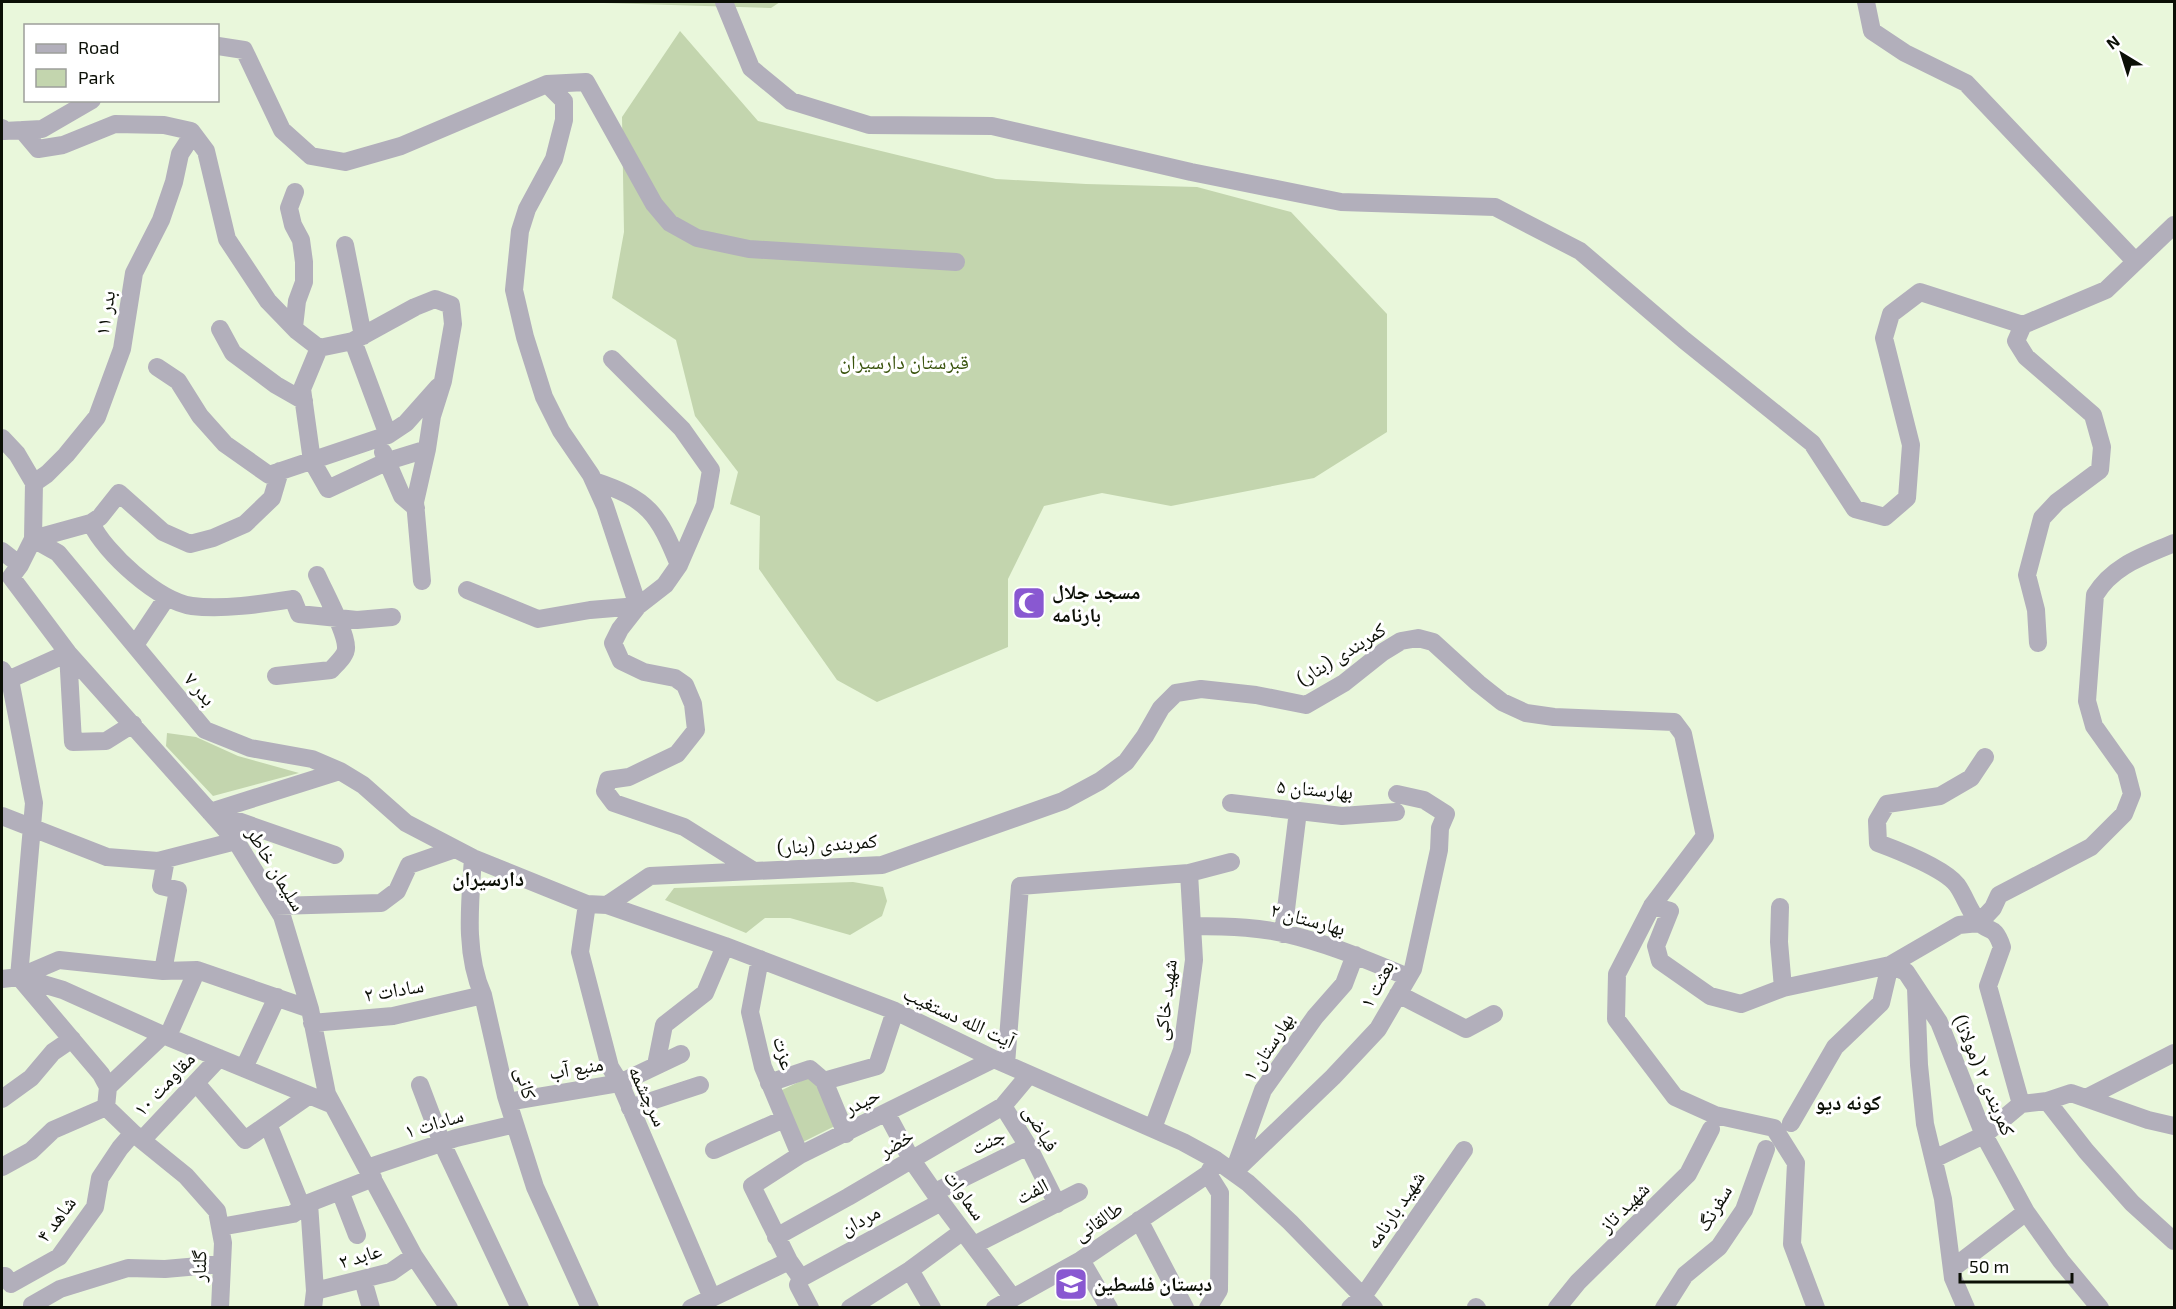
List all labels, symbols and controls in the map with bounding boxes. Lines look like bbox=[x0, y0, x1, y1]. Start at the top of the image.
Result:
legend bbox=[24, 24, 219, 102]
north arrow bbox=[2092, 24, 2152, 84]
text: N bbox=[2102, 31, 2123, 53]
text: Road bbox=[78, 36, 119, 58]
text: Park bbox=[78, 66, 115, 88]
street label: بدر ۱۱ bbox=[89, 289, 120, 337]
park label: قبرستان دارسیران bbox=[839, 349, 969, 374]
place label: مسجد جلال بارنامه bbox=[1052, 579, 1140, 627]
mosque icon: مسجد جلال بارنامه bbox=[1011, 585, 1047, 621]
street label: کمربندی (بنار) bbox=[1291, 616, 1390, 691]
street label: بدر ۷ bbox=[179, 667, 222, 710]
street label: بهارستان ۵ bbox=[1276, 773, 1354, 804]
street label: سلیمان خاطر bbox=[241, 821, 311, 915]
street label: کمربندی (بنار) bbox=[776, 828, 878, 859]
district label: دارسیران bbox=[452, 865, 524, 891]
street label: بهارستان ۲ bbox=[1268, 897, 1348, 940]
street label: بعثت ۱ bbox=[1354, 955, 1399, 1012]
street label: شهید خاکی bbox=[1147, 958, 1182, 1042]
street label: سادات ۲ bbox=[362, 972, 426, 1006]
street label: آیت الله دستغیب bbox=[900, 980, 1020, 1053]
street label: بهارستان ۱ bbox=[1236, 1008, 1299, 1086]
street label: کمربندی ۲ (مولانا) bbox=[1948, 1010, 2021, 1139]
street label: عزت bbox=[769, 1033, 801, 1072]
street label: مقاومت ۱۰ bbox=[127, 1046, 199, 1120]
street label: منبع آب bbox=[547, 1050, 605, 1086]
street label: سرچشمه bbox=[624, 1061, 673, 1130]
street label: کانی bbox=[510, 1064, 543, 1102]
street label: حیدر bbox=[839, 1081, 884, 1120]
district label: کونه دیو bbox=[1815, 1089, 1881, 1115]
street label: فیاضی bbox=[1018, 1100, 1065, 1156]
street label: سادات ۱ bbox=[401, 1102, 466, 1142]
street label: خضر bbox=[873, 1122, 917, 1162]
street label: جنت bbox=[967, 1122, 1009, 1159]
street label: سماوات bbox=[940, 1165, 992, 1224]
street label: شهید بارنامه bbox=[1359, 1166, 1430, 1254]
street label: الفت bbox=[1011, 1172, 1052, 1208]
street label: شهید تاز bbox=[1592, 1176, 1654, 1238]
street label: سفرنگ bbox=[1690, 1180, 1736, 1235]
street label: شاهد ۴ bbox=[30, 1191, 80, 1246]
street label: طالقانی bbox=[1068, 1195, 1127, 1246]
street label: مردان bbox=[835, 1199, 884, 1240]
street label: عابد ۲ bbox=[335, 1237, 384, 1273]
scale bar bbox=[1960, 1246, 2072, 1284]
street label: گلنار bbox=[185, 1250, 211, 1283]
text: 50 m bbox=[1969, 1255, 2009, 1277]
school or university icon: دبستان فلسطین bbox=[1053, 1266, 1089, 1302]
place label: دبستان فلسطین bbox=[1094, 1271, 1212, 1297]

